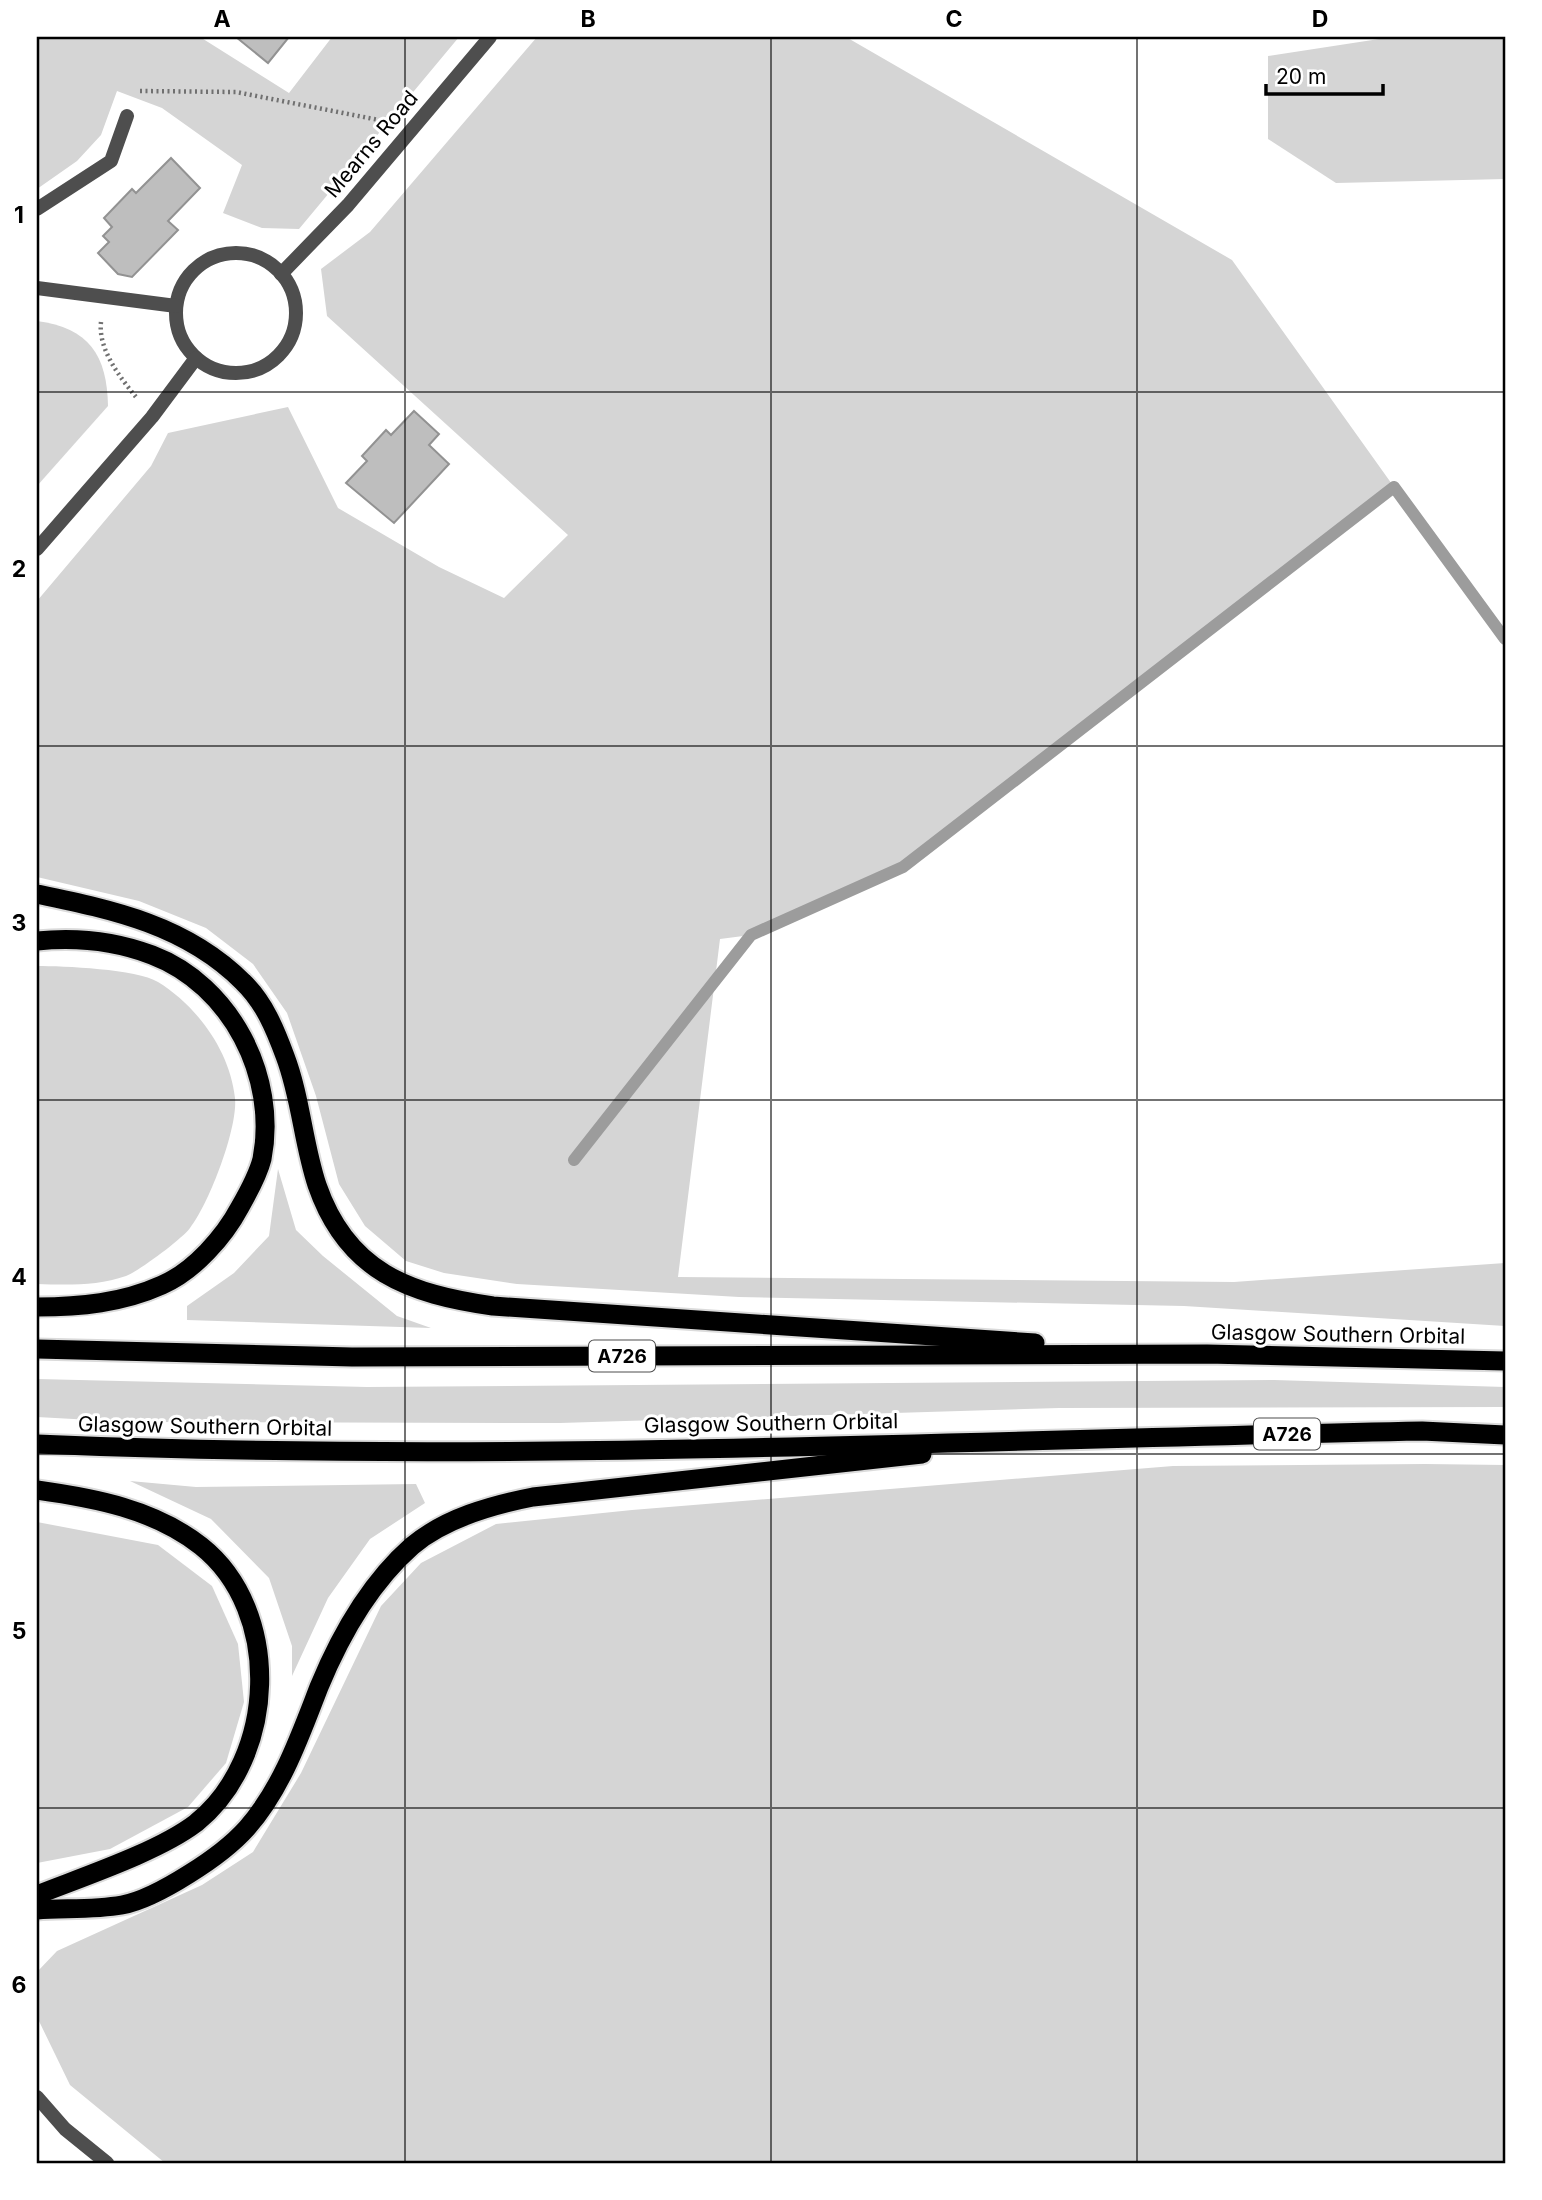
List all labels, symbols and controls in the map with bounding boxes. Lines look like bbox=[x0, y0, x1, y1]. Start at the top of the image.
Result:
text: A bbox=[213, 5, 231, 33]
text: B bbox=[580, 5, 596, 33]
text: C bbox=[945, 5, 963, 33]
text: D bbox=[1312, 5, 1328, 33]
scale bar bbox=[1266, 52, 1383, 96]
text: 20 m bbox=[1276, 64, 1326, 89]
street label: Mearns Road bbox=[319, 86, 423, 202]
text: 1 bbox=[14, 201, 24, 229]
text: 2 bbox=[12, 555, 26, 583]
text: 3 bbox=[12, 909, 26, 937]
text: 4 bbox=[11, 1263, 27, 1291]
street label: Glasgow Southern Orbital bbox=[1211, 1319, 1465, 1349]
road number: A726 bbox=[589, 1340, 655, 1372]
street label: Glasgow Southern Orbital bbox=[644, 1408, 898, 1438]
street label: Glasgow Southern Orbital bbox=[78, 1411, 332, 1441]
road number: A726 bbox=[1254, 1418, 1320, 1450]
text: 5 bbox=[12, 1617, 26, 1645]
text: 6 bbox=[12, 1971, 26, 1999]

